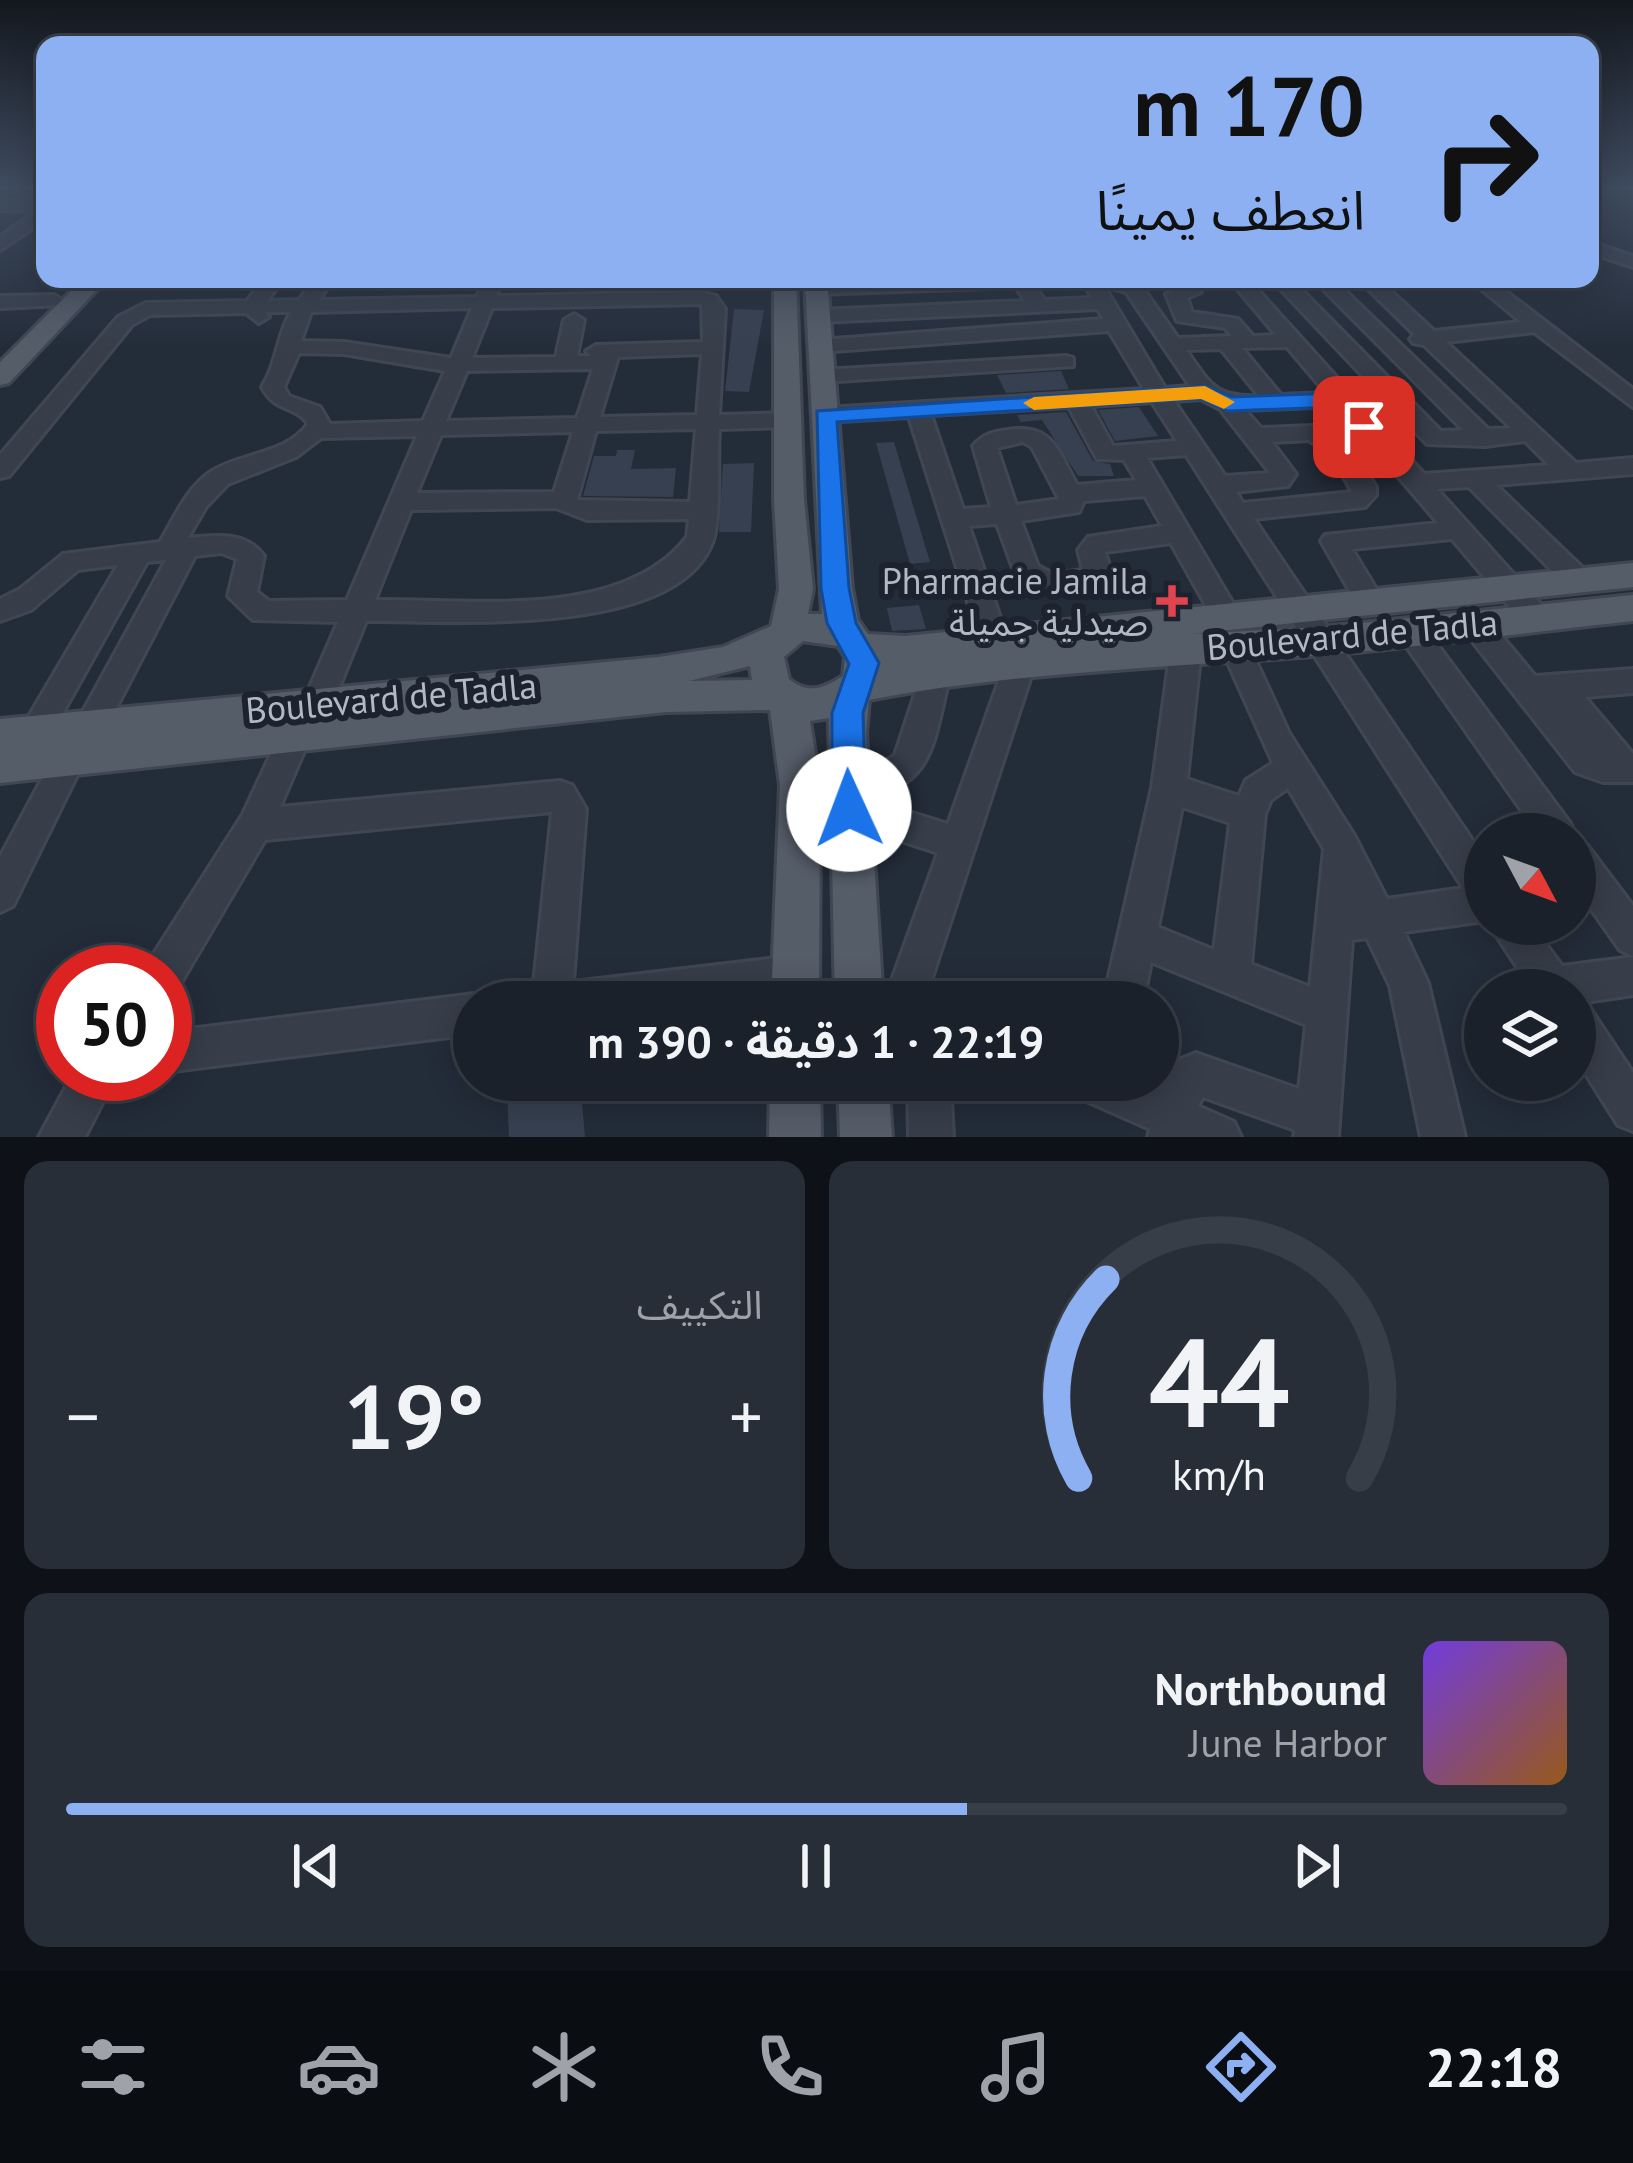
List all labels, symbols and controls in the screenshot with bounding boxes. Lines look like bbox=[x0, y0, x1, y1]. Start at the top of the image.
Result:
text: 170 m bbox=[1133, 50, 1365, 159]
icon: right bbox=[1407, 84, 1563, 240]
text: انعطف يمينًا bbox=[1096, 175, 1365, 245]
pin bbox=[1313, 376, 1415, 478]
icon: arrive bbox=[1331, 394, 1397, 460]
place label: Pharmacie Jamila صيدلية جميلة bbox=[882, 557, 1148, 645]
marker: Pharmacie Jamila صيدلية جميلة bbox=[1159, 588, 1185, 614]
street label: Boulevard de Tadla bbox=[1204, 598, 1500, 670]
street label: Boulevard de Tadla bbox=[243, 661, 539, 733]
position arrow bbox=[786, 746, 912, 872]
north arrow bbox=[1464, 813, 1596, 945]
map controls bbox=[1464, 813, 1596, 1101]
speed limit sign: 50 bbox=[36, 945, 192, 1101]
button: layers bbox=[1464, 969, 1596, 1101]
text: 22:19 · 1 دقيقة · 390 m bbox=[588, 1012, 1044, 1070]
text: التكييف bbox=[637, 1279, 763, 1330]
text: 44 bbox=[1148, 1300, 1290, 1461]
text: 19° bbox=[344, 1357, 485, 1474]
text: − bbox=[66, 1373, 99, 1458]
text: + bbox=[729, 1373, 762, 1458]
text: km/h bbox=[1172, 1446, 1266, 1502]
text: Northbound bbox=[1155, 1659, 1387, 1717]
text: June Harbor bbox=[1189, 1717, 1387, 1768]
icon: previous bbox=[283, 1833, 349, 1899]
icon: pause bbox=[783, 1833, 849, 1899]
icon: next bbox=[1284, 1833, 1350, 1899]
icon: filters bbox=[71, 2025, 155, 2109]
icon: car bbox=[297, 2025, 381, 2109]
icon: climate bbox=[522, 2025, 606, 2109]
icon: phone bbox=[748, 2025, 832, 2109]
icon: music bbox=[974, 2025, 1058, 2109]
icon: directions bbox=[1199, 2025, 1283, 2109]
text: 22:18 bbox=[1425, 2032, 1562, 2102]

